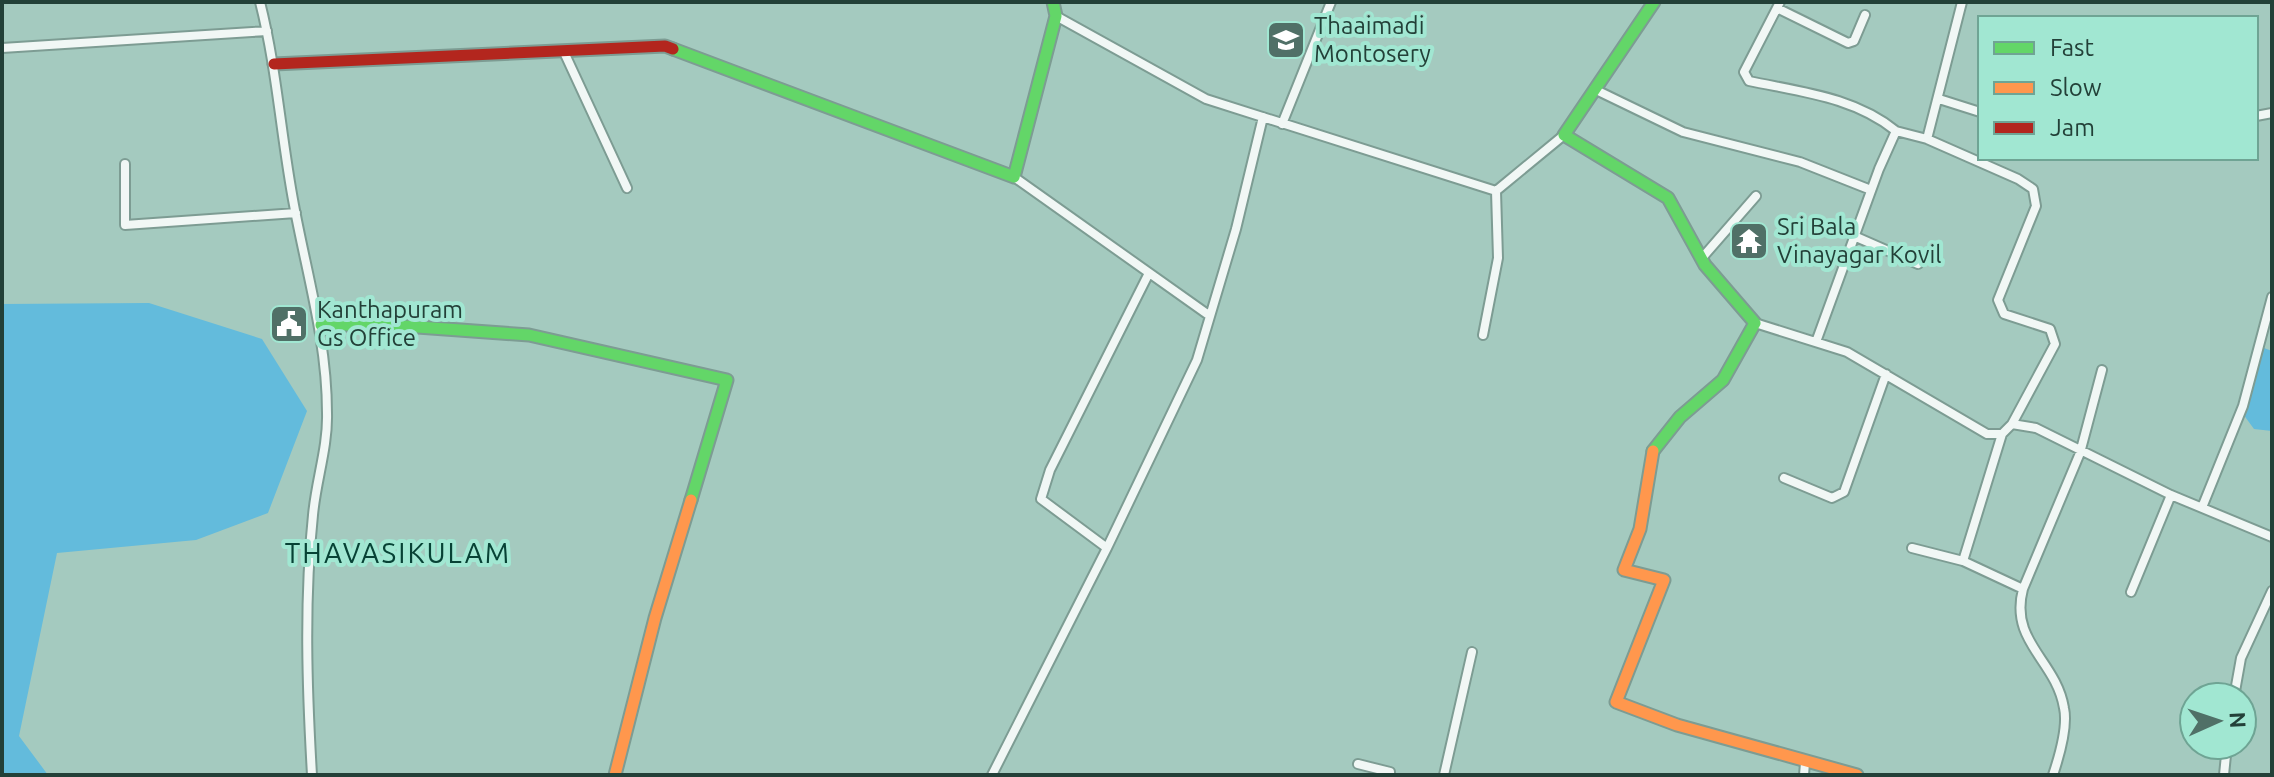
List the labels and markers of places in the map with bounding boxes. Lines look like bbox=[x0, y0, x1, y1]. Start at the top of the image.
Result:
place label: Thaaimadi Montosery bbox=[1314, 12, 1431, 67]
school or university icon: Thaaimadi Montosery bbox=[1265, 19, 1307, 61]
place label: Sri Bala Vinayagar Kovil bbox=[1777, 213, 1942, 268]
temple icon: Sri Bala Vinayagar Kovil bbox=[1728, 220, 1770, 262]
place label: Kanthapuram Gs Office bbox=[317, 296, 463, 351]
public building icon: Kanthapuram Gs Office bbox=[268, 303, 310, 345]

